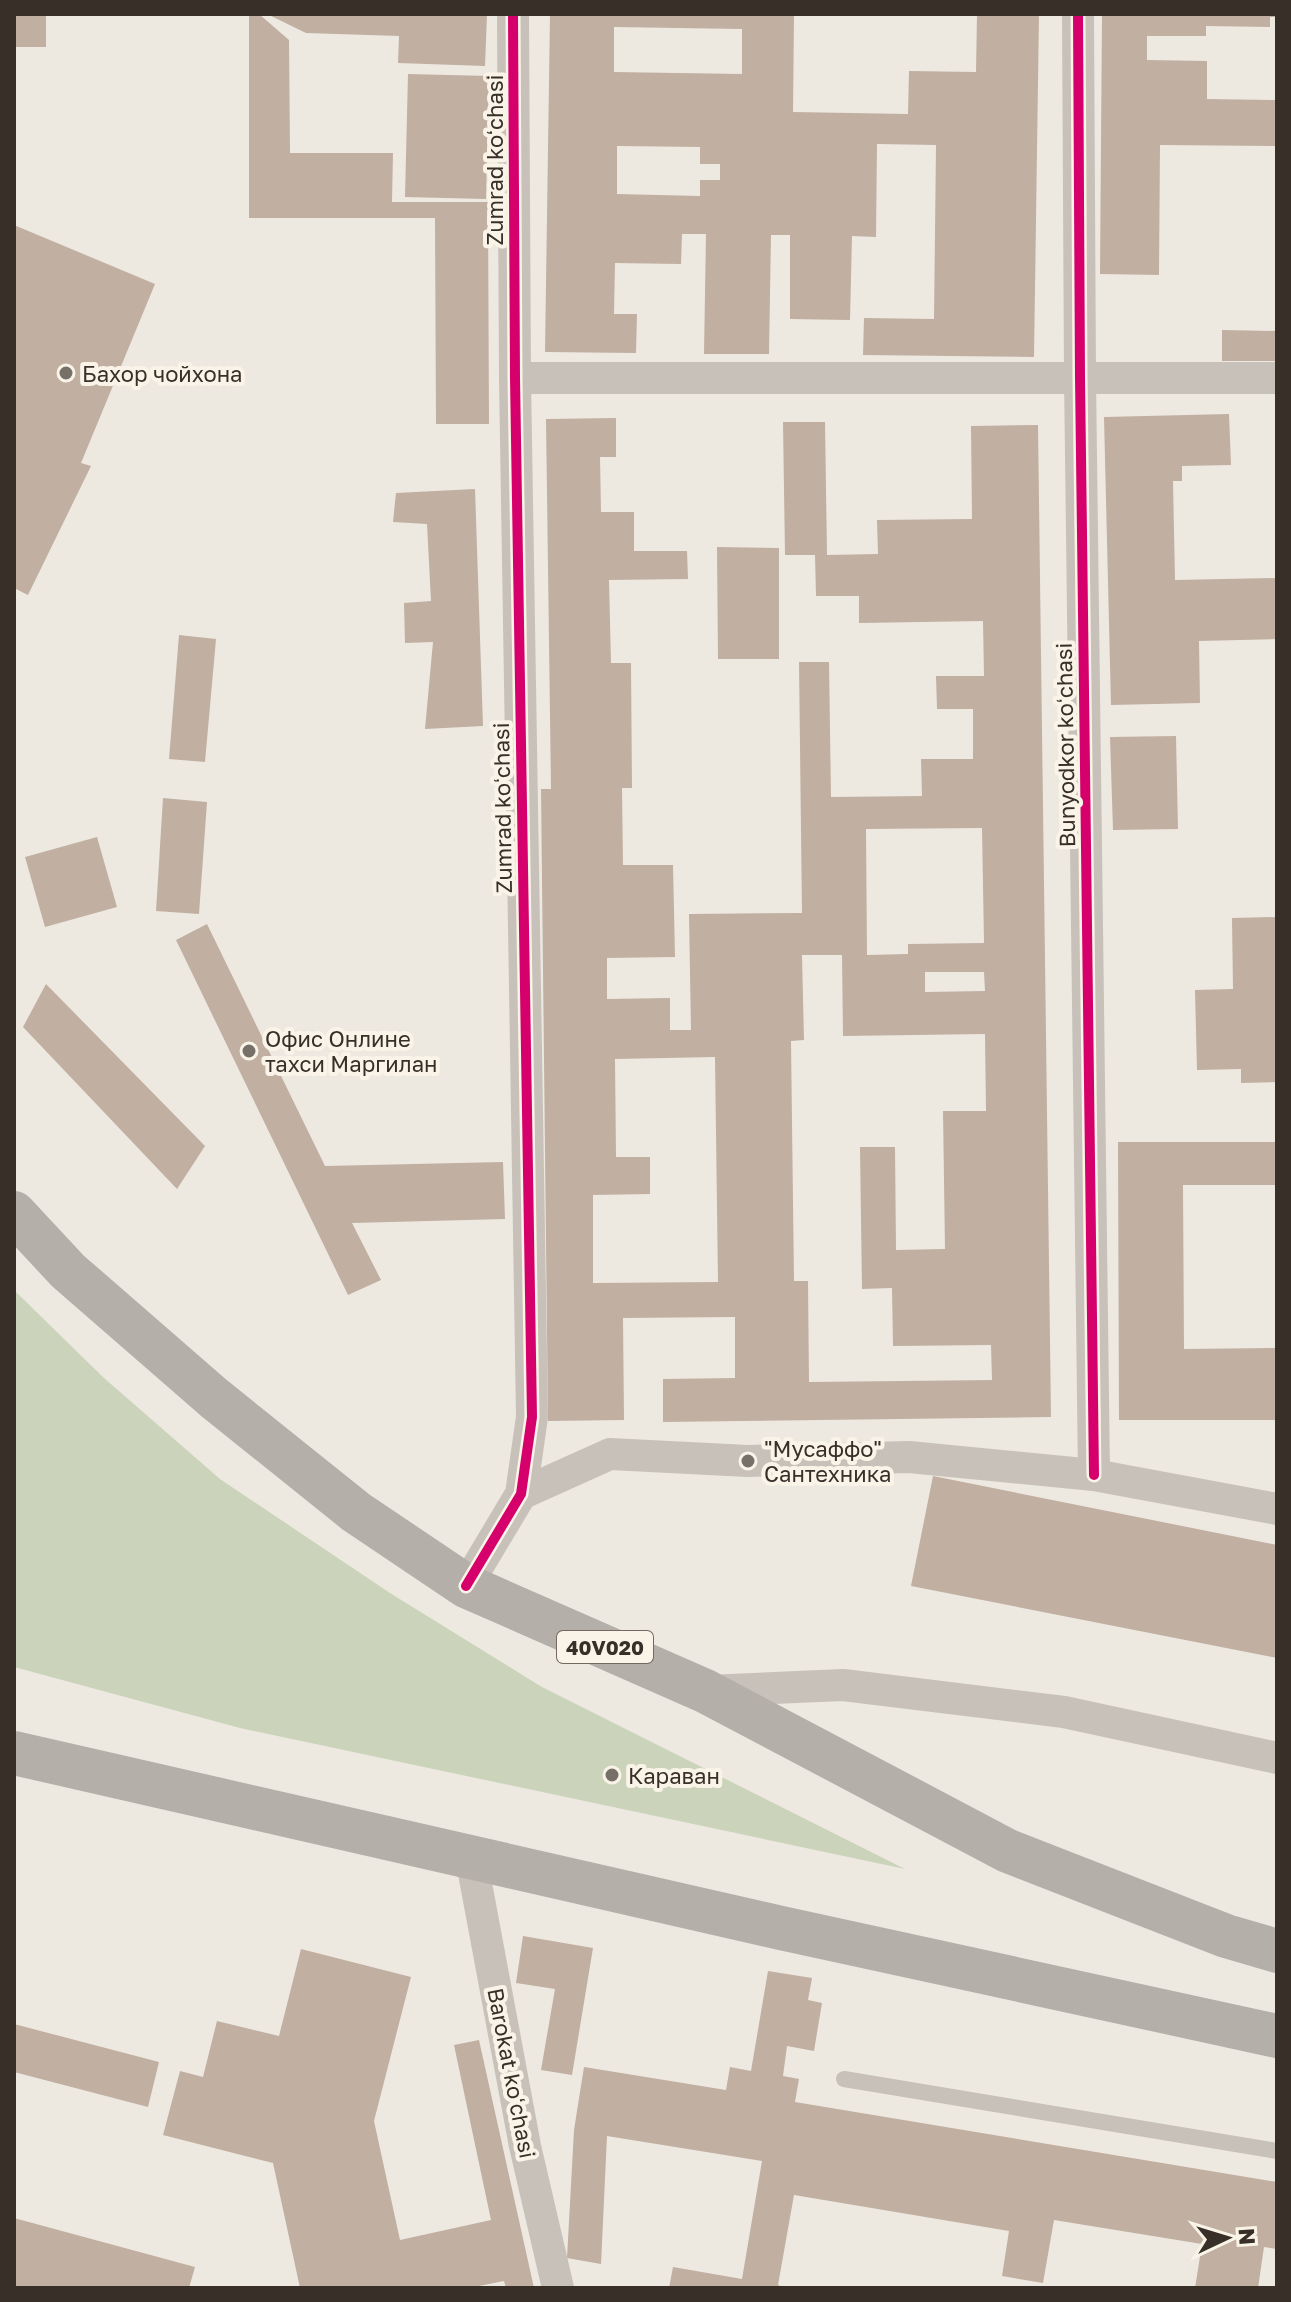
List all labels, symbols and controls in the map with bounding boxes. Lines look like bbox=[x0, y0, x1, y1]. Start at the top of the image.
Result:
street label: Zumrad koʻchasi bbox=[481, 75, 508, 245]
place label: Бахор чойхона bbox=[82, 360, 243, 387]
marker: Бахор чойхона bbox=[57, 364, 75, 382]
street label: Bunyodkor koʻchasi bbox=[1050, 642, 1080, 848]
street label: Zumrad koʻchasi bbox=[487, 722, 517, 894]
place label: Офис Онлине тахси Маргилан bbox=[265, 1025, 437, 1077]
marker: Офис Онлине тахси Маргилан bbox=[240, 1042, 258, 1060]
place label: "Мусаффо" Сантехника bbox=[764, 1435, 892, 1487]
marker: "Мусаффо" Сантехника bbox=[739, 1452, 757, 1470]
road number: 40V020 bbox=[557, 1631, 653, 1663]
place label: Караван bbox=[628, 1762, 720, 1789]
marker: Караван bbox=[603, 1766, 621, 1784]
street label: Barokat koʻchasi bbox=[482, 1985, 542, 2161]
north arrow bbox=[1187, 2198, 1267, 2278]
text: N bbox=[1233, 2227, 1262, 2246]

